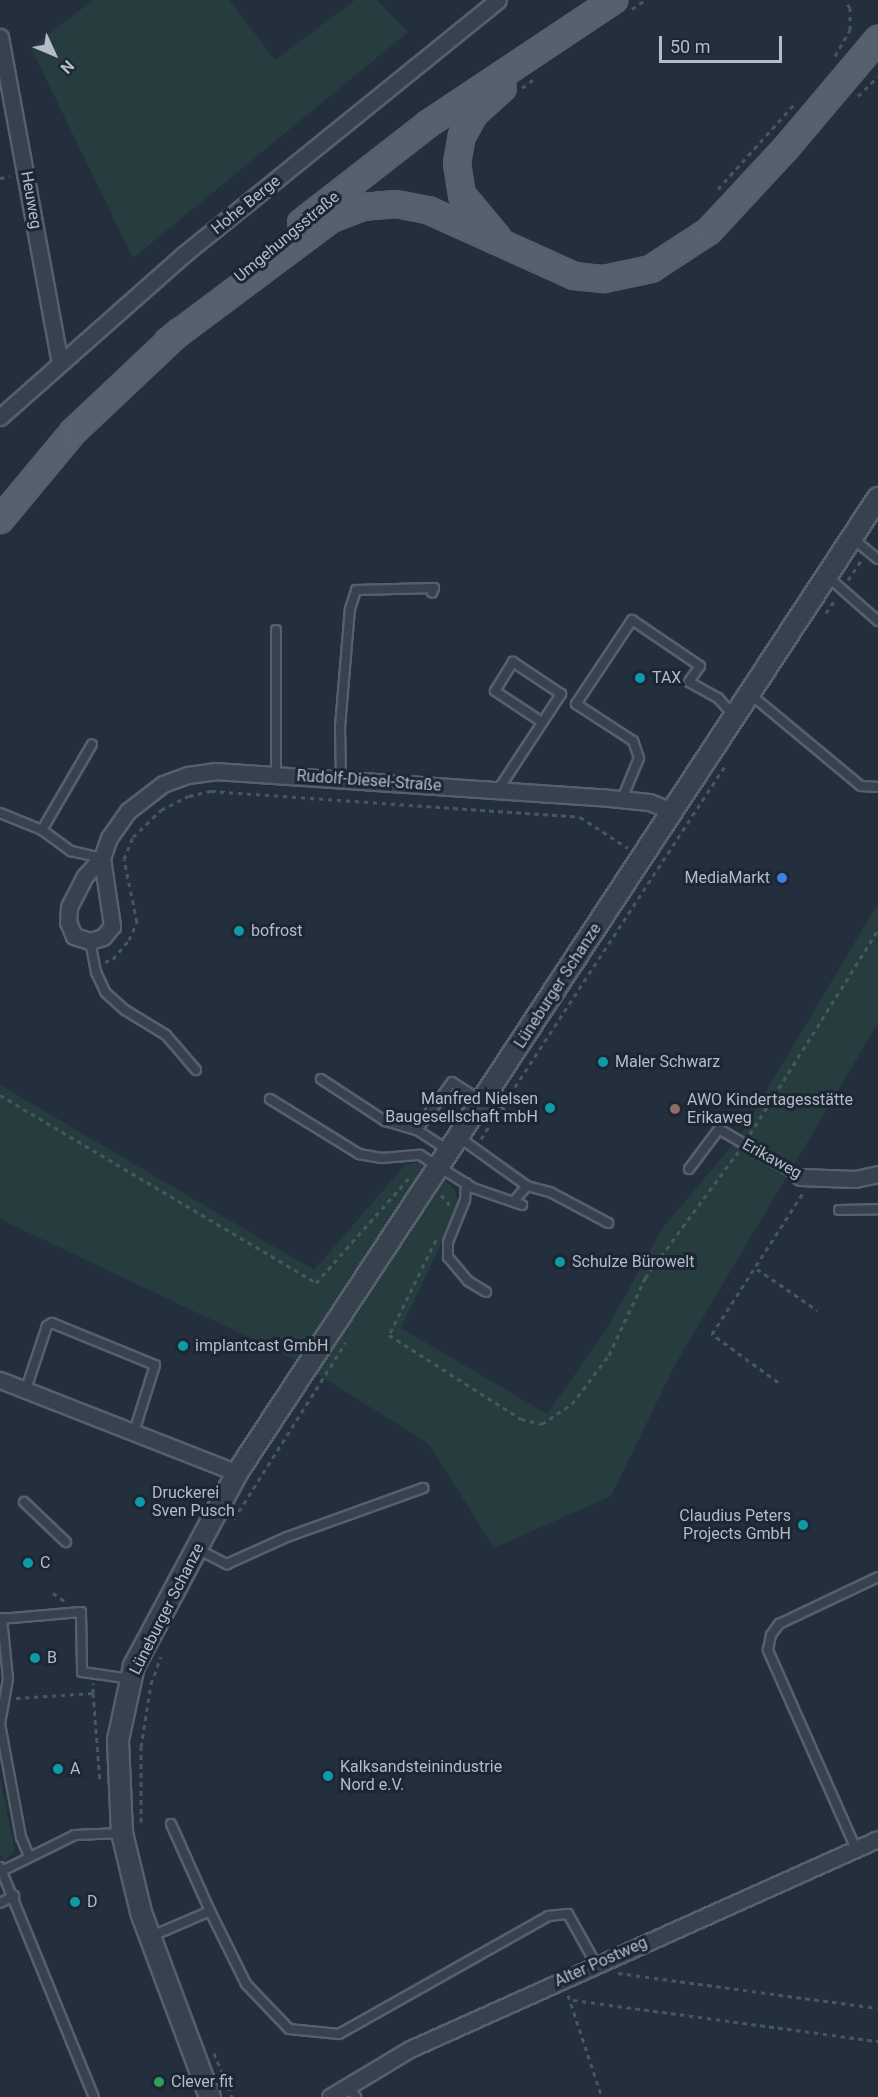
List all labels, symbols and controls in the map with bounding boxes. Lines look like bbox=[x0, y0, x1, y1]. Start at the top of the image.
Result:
north arrow bbox=[24, 24, 84, 84]
scale bar bbox=[662, 24, 785, 62]
text: 50 m bbox=[670, 36, 710, 57]
text: N bbox=[57, 56, 78, 78]
street label: Heuweg bbox=[16, 170, 46, 230]
street label: Hohe Berge bbox=[208, 171, 284, 239]
street label: Umgehungsstraße bbox=[231, 188, 343, 286]
place label: TAX bbox=[652, 668, 681, 688]
marker: TAX bbox=[633, 671, 647, 685]
street label: Rudolf-Diesel-Straße bbox=[296, 766, 442, 796]
place label: MediaMarkt bbox=[684, 868, 770, 888]
marker: MediaMarkt bbox=[775, 871, 789, 885]
street label: Lüneburger Schanze bbox=[510, 920, 606, 1052]
place label: bofrost bbox=[251, 921, 303, 941]
marker: bofrost bbox=[232, 924, 246, 938]
place label: Maler Schwarz bbox=[615, 1052, 720, 1072]
marker: Maler Schwarz bbox=[596, 1055, 610, 1069]
place label: Manfred Nielsen Baugesellschaft mbH bbox=[385, 1089, 538, 1127]
place label: AWO Kindertagesstätte Erikaweg bbox=[687, 1090, 853, 1128]
marker: Manfred Nielsen Baugesellschaft mbH bbox=[543, 1101, 557, 1115]
marker: AWO Kindertagesstätte Erikaweg bbox=[668, 1102, 682, 1116]
street label: Erikaweg bbox=[739, 1135, 805, 1183]
place label: Schulze Bürowelt bbox=[572, 1252, 694, 1272]
marker: Schulze Bürowelt bbox=[553, 1255, 567, 1269]
place label: implantcast GmbH bbox=[195, 1336, 328, 1356]
marker: implantcast GmbH bbox=[176, 1339, 190, 1353]
place label: Druckerei Sven Pusch bbox=[152, 1483, 235, 1521]
marker: Druckerei Sven Pusch bbox=[133, 1495, 147, 1509]
place label: Claudius Peters Projects GmbH bbox=[679, 1506, 791, 1544]
marker: Claudius Peters Projects GmbH bbox=[796, 1518, 810, 1532]
street label: Lüneburger Schanze bbox=[126, 1540, 208, 1678]
place label: C bbox=[40, 1553, 50, 1573]
marker: C bbox=[21, 1556, 35, 1570]
place label: B bbox=[47, 1648, 57, 1668]
marker: B bbox=[28, 1651, 42, 1665]
place label: Kalksandsteinindustrie Nord e.V. bbox=[340, 1757, 502, 1795]
place label: A bbox=[70, 1759, 80, 1779]
marker: A bbox=[51, 1762, 65, 1776]
marker: Kalksandsteinindustrie Nord e.V. bbox=[321, 1769, 335, 1783]
place label: D bbox=[87, 1892, 98, 1912]
marker: D bbox=[68, 1895, 82, 1909]
street label: Alter Postweg bbox=[552, 1933, 650, 1991]
place label: Clever fit bbox=[171, 2072, 233, 2092]
marker: Clever fit bbox=[152, 2075, 166, 2089]

